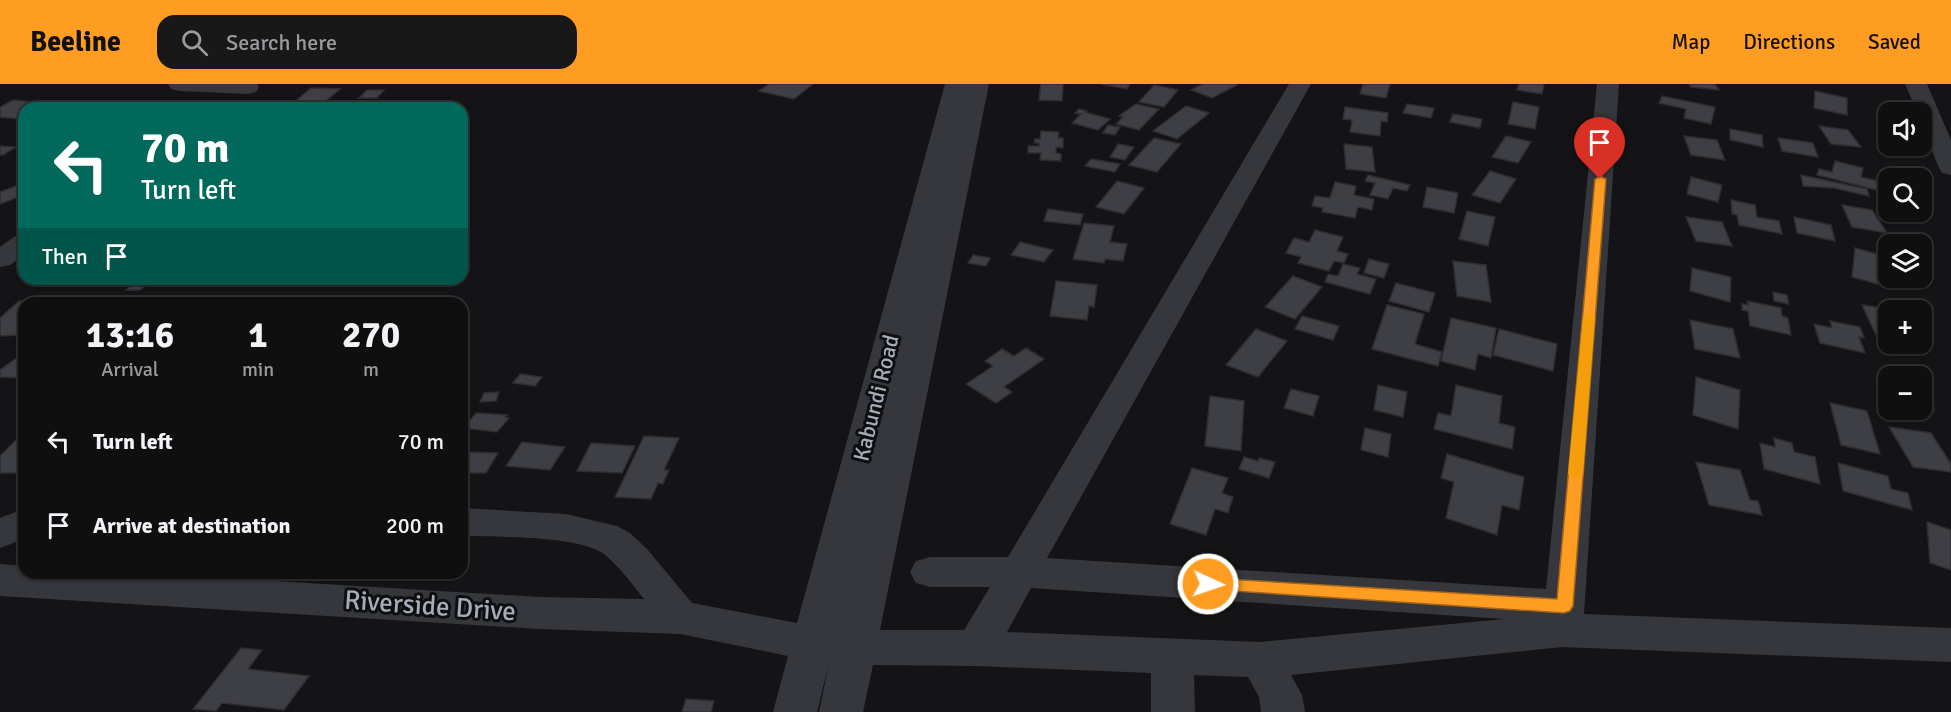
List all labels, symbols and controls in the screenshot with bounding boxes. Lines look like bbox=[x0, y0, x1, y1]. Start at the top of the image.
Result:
search box bbox=[157, 15, 577, 69]
text: Beeline bbox=[30, 25, 121, 59]
icon: search bbox=[178, 26, 211, 59]
text: Search here bbox=[226, 29, 337, 56]
text: Map bbox=[1672, 29, 1710, 55]
text: Directions bbox=[1743, 29, 1835, 55]
text: Saved bbox=[1868, 29, 1921, 55]
map controls bbox=[1878, 102, 1932, 420]
button: sound bbox=[1878, 102, 1932, 156]
pin bbox=[1574, 117, 1625, 179]
text: 70 m bbox=[141, 123, 230, 174]
icon: left bbox=[42, 126, 120, 204]
icon: arrive bbox=[1583, 126, 1616, 159]
button: search bbox=[1878, 168, 1932, 222]
text: Turn left bbox=[141, 174, 236, 207]
button: layers bbox=[1878, 234, 1932, 288]
icon: arrive bbox=[100, 240, 133, 273]
text: Then bbox=[42, 243, 88, 270]
button: + bbox=[1878, 300, 1932, 354]
text: 13:16 bbox=[86, 313, 174, 358]
text: 1 bbox=[248, 313, 268, 358]
text: 270 bbox=[342, 313, 400, 358]
street label: Kabundi Road bbox=[847, 332, 905, 464]
text: Arrival bbox=[101, 357, 159, 382]
text: min bbox=[242, 357, 274, 382]
text: m bbox=[363, 357, 379, 382]
button: − bbox=[1878, 366, 1932, 420]
icon: left bbox=[42, 425, 75, 458]
text: Turn left bbox=[93, 428, 173, 455]
text: 70 m bbox=[398, 428, 444, 455]
icon: arrive bbox=[42, 509, 75, 542]
text: Arrive at destination bbox=[93, 512, 290, 539]
text: 200 m bbox=[386, 512, 444, 539]
position arrow bbox=[1176, 552, 1240, 616]
street label: Riverside Drive bbox=[343, 584, 517, 628]

